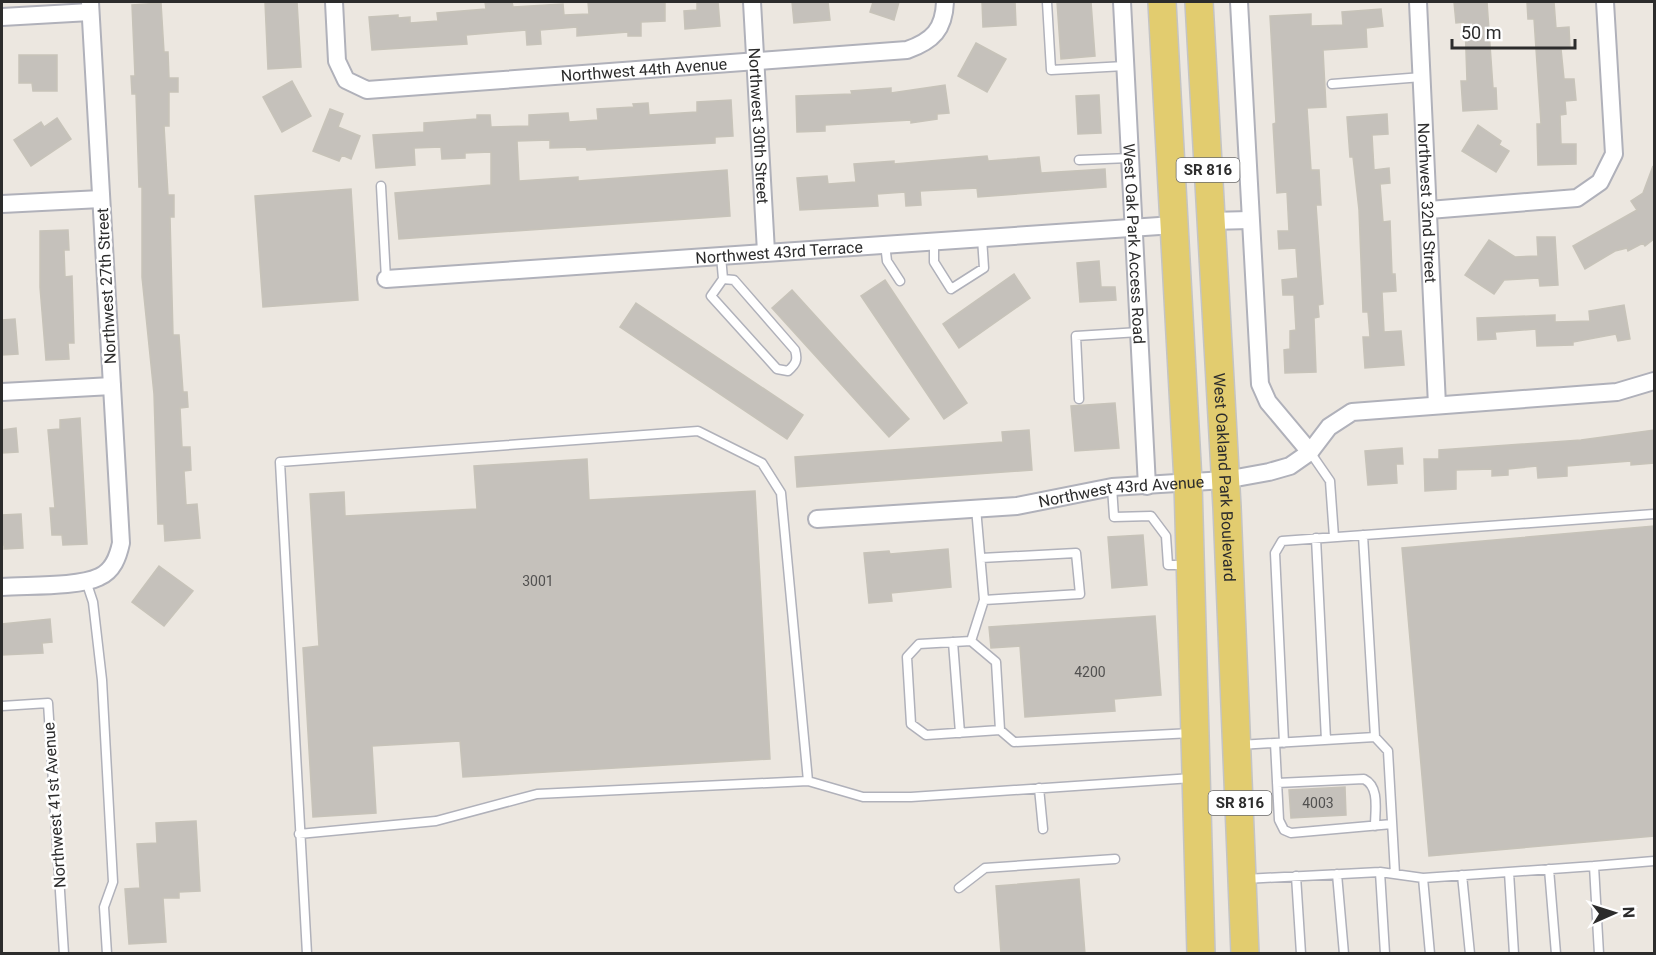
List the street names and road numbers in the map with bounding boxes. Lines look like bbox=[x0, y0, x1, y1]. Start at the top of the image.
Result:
street label: Northwest 30th Street bbox=[745, 47, 772, 205]
street label: Northwest 44th Avenue bbox=[560, 54, 728, 86]
street label: Northwest 32nd Street bbox=[1414, 122, 1440, 283]
street label: West Oak Park Access Road bbox=[1119, 143, 1149, 344]
road number: SR 816 bbox=[1176, 158, 1240, 182]
street label: Northwest 27th Street bbox=[93, 207, 120, 365]
street label: Northwest 43rd Terrace bbox=[695, 237, 863, 268]
street label: West Oakland Park Boulevard bbox=[1210, 372, 1239, 582]
street label: Northwest 43rd Avenue bbox=[1037, 472, 1205, 511]
street label: Northwest 41st Avenue bbox=[39, 721, 70, 888]
road number: SR 816 bbox=[1208, 791, 1272, 815]

